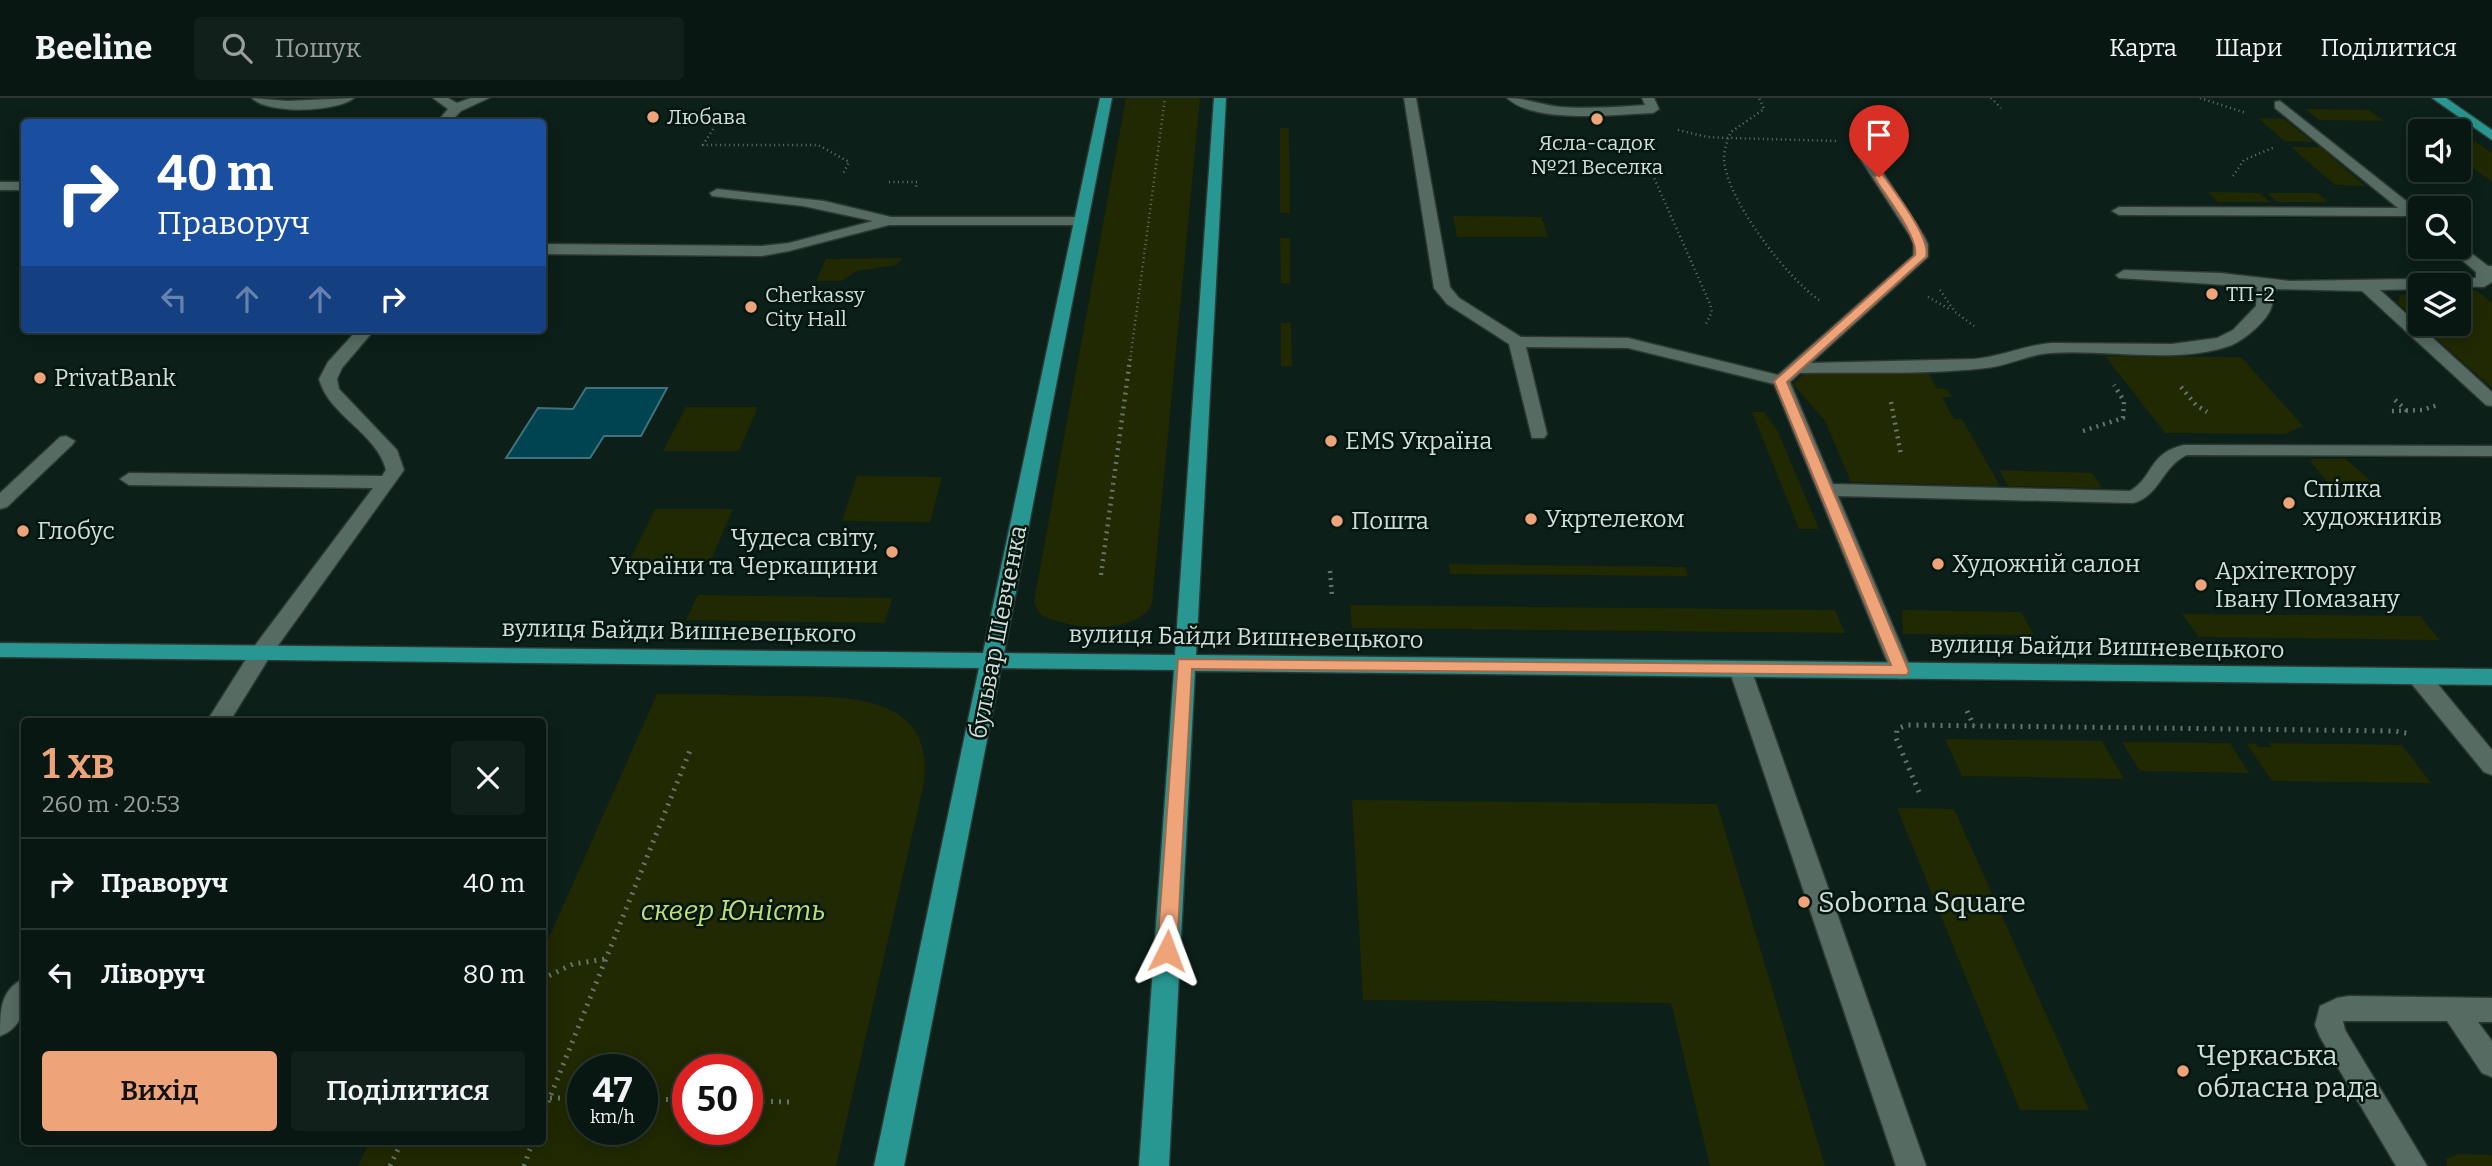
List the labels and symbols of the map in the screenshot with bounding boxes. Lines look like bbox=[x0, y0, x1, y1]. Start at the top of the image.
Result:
place label: Любава bbox=[667, 104, 747, 130]
pin bbox=[1849, 105, 1909, 177]
marker: Любава bbox=[645, 109, 661, 125]
marker: Ясла-садок №21 Веселка bbox=[1589, 111, 1605, 127]
place label: Ясла-садок №21 Веселка bbox=[1531, 130, 1664, 180]
place label: ТП-2 bbox=[2226, 281, 2275, 307]
place label: Cherkassy City Hall bbox=[765, 282, 866, 332]
marker: ТП-2 bbox=[2204, 286, 2220, 302]
marker: Cherkassy City Hall bbox=[743, 299, 759, 315]
place label: PrivatBank bbox=[54, 364, 176, 392]
marker: PrivatBank bbox=[32, 370, 48, 386]
place label: EMS Україна bbox=[1345, 427, 1493, 455]
marker: EMS Україна bbox=[1323, 433, 1339, 449]
place label: Спілка художників bbox=[2303, 475, 2442, 531]
marker: Спілка художників bbox=[2281, 495, 2297, 511]
place label: Укртелеком bbox=[1545, 505, 1685, 533]
place label: Пошта bbox=[1351, 507, 1429, 535]
marker: Укртелеком bbox=[1523, 511, 1539, 527]
marker: Пошта bbox=[1329, 513, 1345, 529]
place label: Глобус bbox=[37, 517, 115, 545]
marker: Глобус bbox=[15, 523, 31, 539]
street label: бульвар Шевченка bbox=[964, 523, 1032, 741]
place label: Чудеса світу, України та Черкащини bbox=[609, 524, 878, 580]
marker: Чудеса світу, України та Черкащини bbox=[884, 544, 900, 560]
place label: Художній салон bbox=[1952, 550, 2140, 578]
marker: Художній салон bbox=[1930, 556, 1946, 572]
place label: Архітектору Івану Помазану bbox=[2215, 557, 2400, 613]
marker: Архітектору Івану Помазану bbox=[2193, 577, 2209, 593]
street label: вулиця Байди Вишневецького bbox=[501, 614, 857, 648]
street label: вулиця Байди Вишневецького bbox=[1068, 620, 1424, 654]
street label: вулиця Байди Вишневецького bbox=[1929, 630, 2285, 664]
place label: Soborna Square bbox=[1818, 886, 2026, 919]
park label: сквер Юність bbox=[641, 894, 825, 927]
marker: Soborna Square bbox=[1796, 894, 1812, 910]
position arrow bbox=[1130, 914, 1204, 988]
place label: Черкаська обласна рада bbox=[2197, 1039, 2379, 1104]
speed limit sign: 50 bbox=[672, 1054, 763, 1145]
marker: Черкаська обласна рада bbox=[2175, 1063, 2191, 1079]

